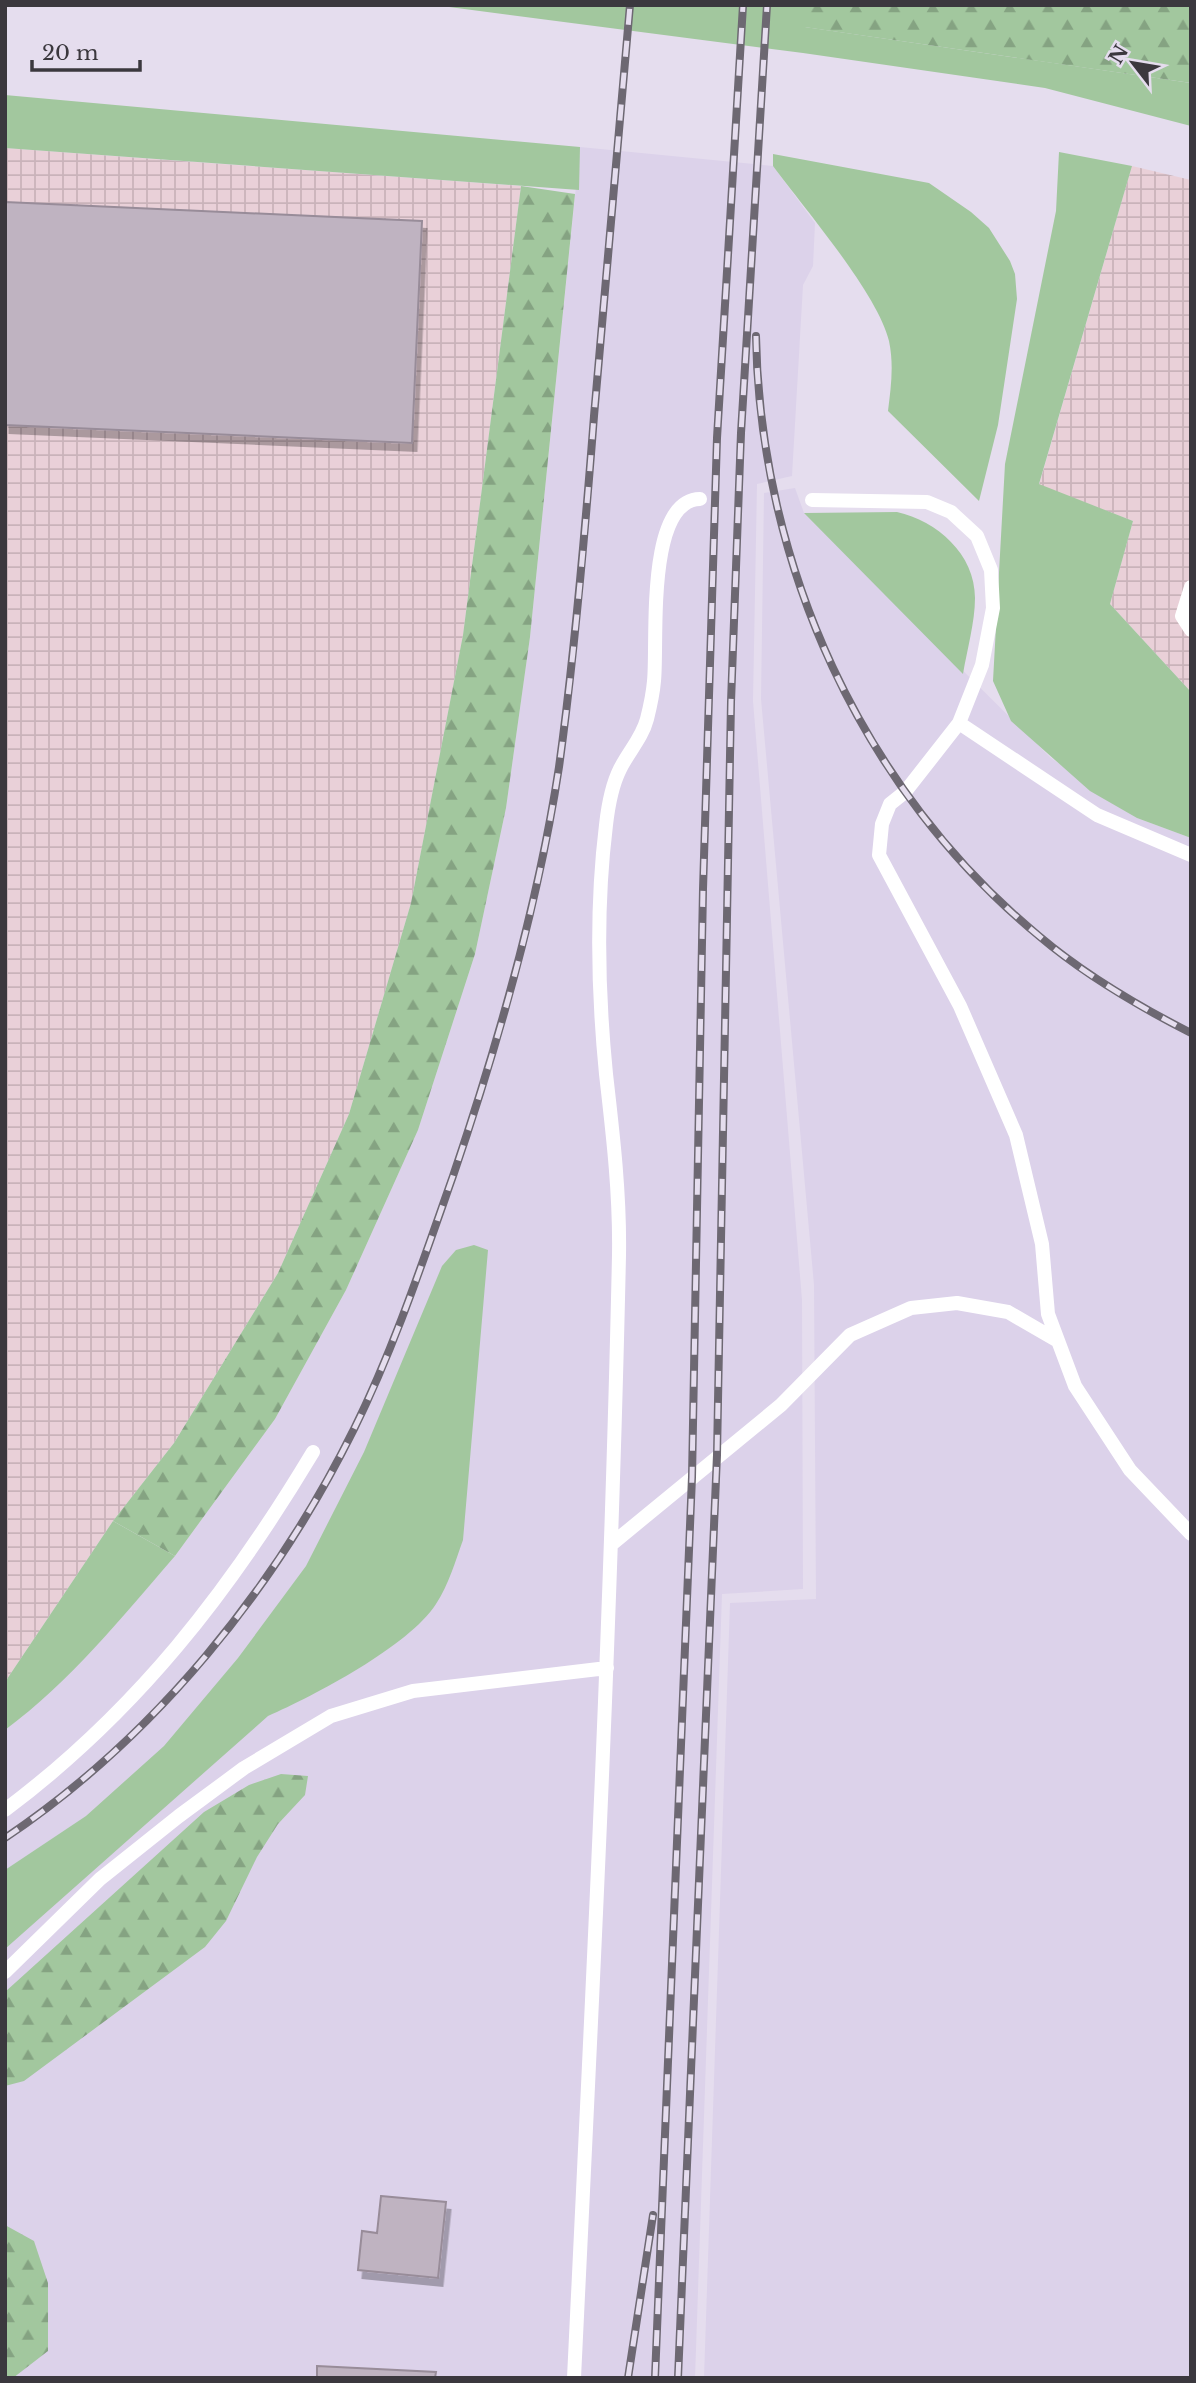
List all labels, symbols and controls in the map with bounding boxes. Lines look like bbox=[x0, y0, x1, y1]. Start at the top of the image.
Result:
scale bar bbox=[32, 28, 140, 72]
north arrow bbox=[1098, 28, 1168, 98]
text: 20 m bbox=[42, 40, 99, 66]
text: N bbox=[1104, 41, 1133, 68]

